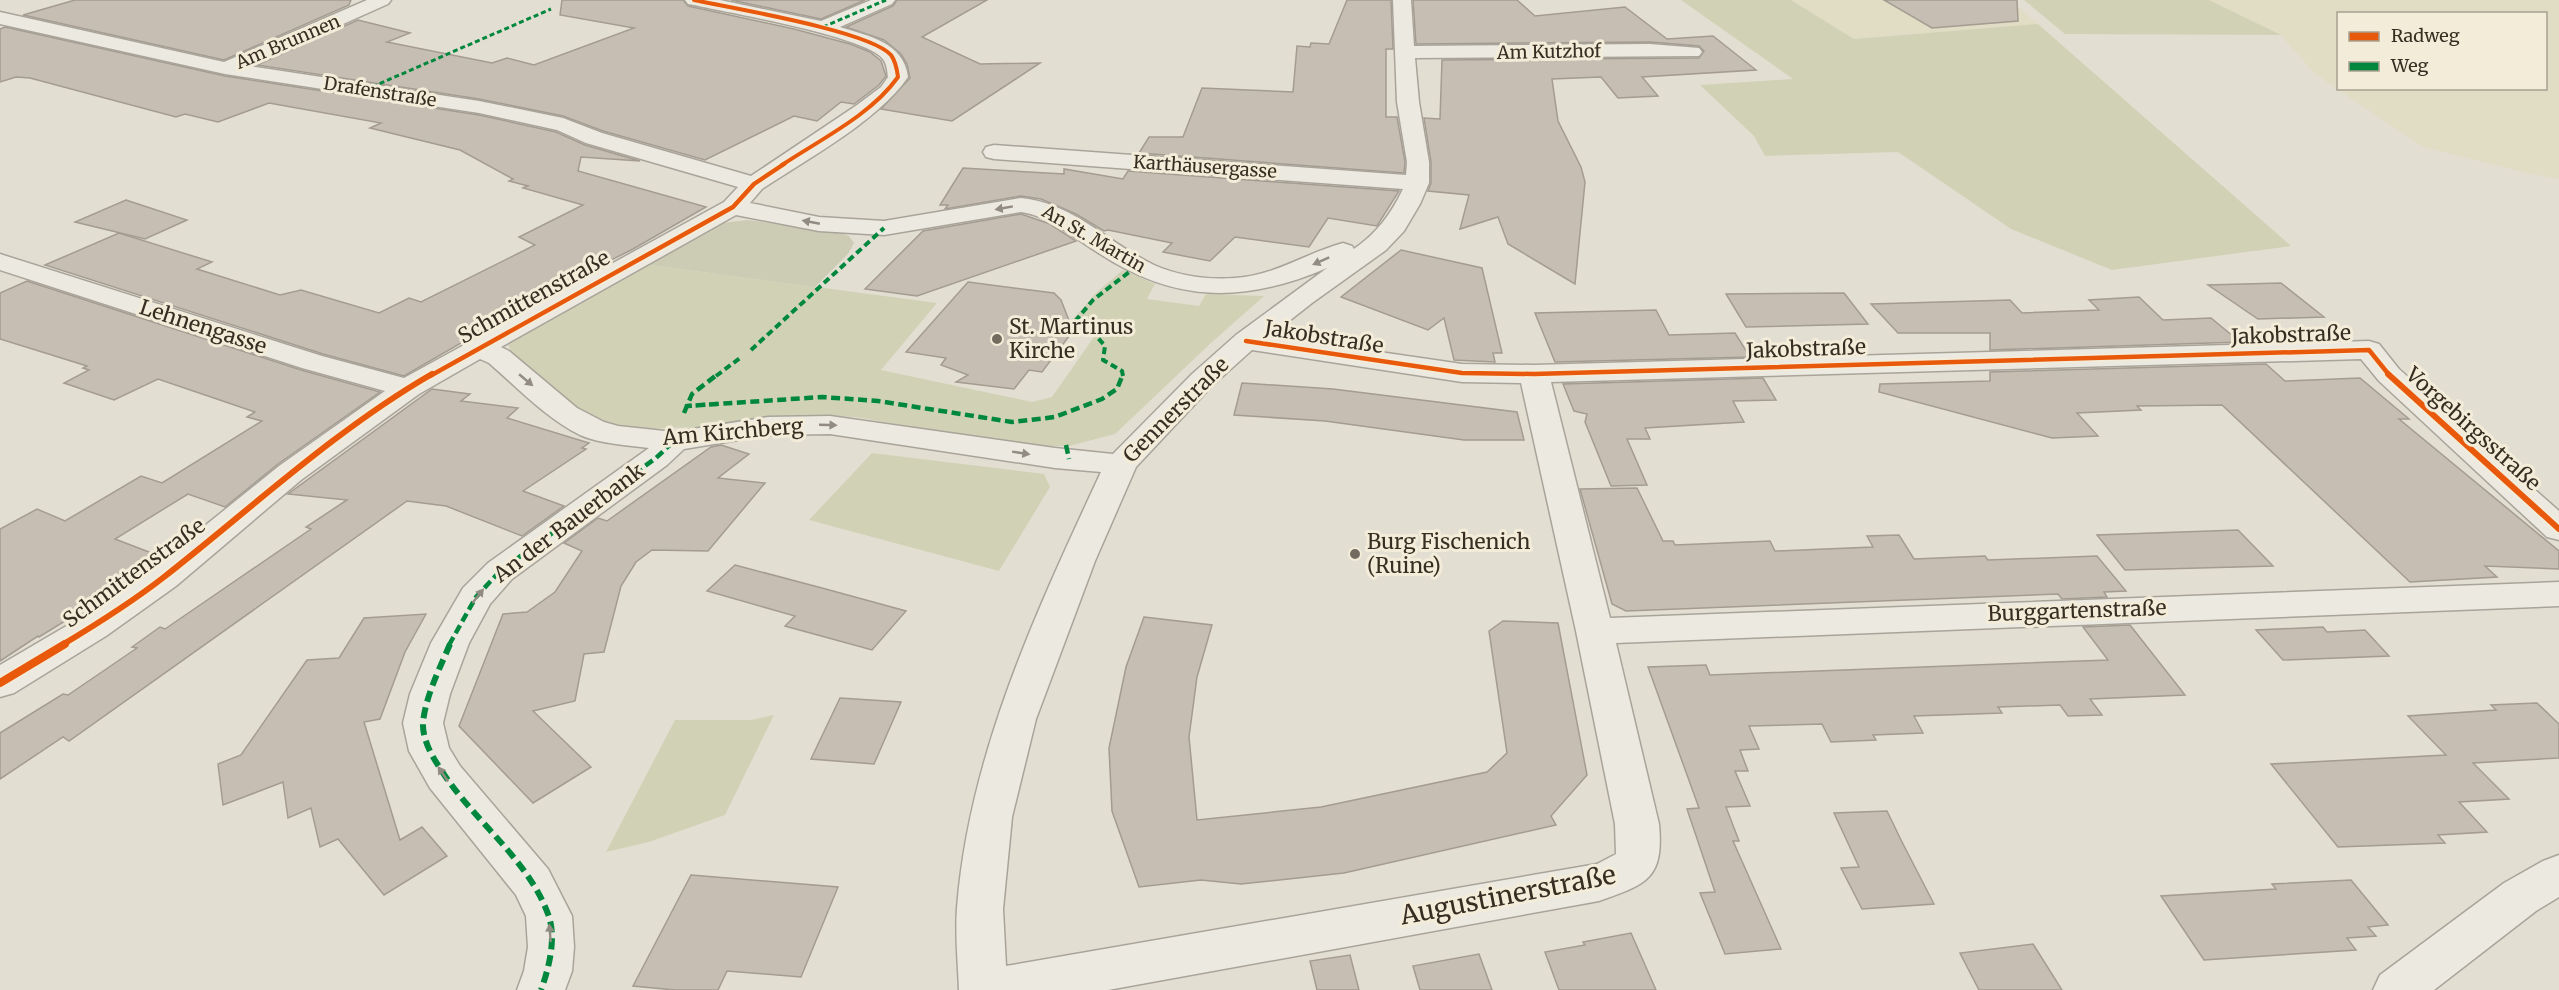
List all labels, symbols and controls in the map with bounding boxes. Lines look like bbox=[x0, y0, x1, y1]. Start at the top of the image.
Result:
street label: Am Brunnen bbox=[231, 9, 344, 74]
legend bbox=[2337, 12, 2547, 90]
text: Radweg bbox=[2391, 24, 2460, 47]
street label: Am Kutzhof bbox=[1496, 39, 1602, 64]
text: Weg bbox=[2390, 54, 2429, 77]
street label: Drafenstraße bbox=[322, 71, 438, 112]
street label: Karthäusergasse bbox=[1133, 150, 1278, 183]
street label: An St. Martin bbox=[1037, 199, 1150, 278]
one-way arrow bbox=[994, 204, 1013, 213]
one-way arrow bbox=[801, 217, 820, 226]
street label: Schmittenstraße bbox=[453, 244, 614, 349]
one-way arrow bbox=[1312, 256, 1330, 266]
street label: Lehnengasse bbox=[136, 293, 270, 360]
place label: St. Martinus Kirche bbox=[1009, 313, 1133, 364]
street label: Jakobstraße bbox=[1262, 314, 1386, 359]
street label: Jakobstraße bbox=[2229, 319, 2352, 350]
marker: St. Martinus Kirche bbox=[990, 332, 1004, 346]
street label: Jakobstraße bbox=[1744, 333, 1867, 364]
street label: Gennerstraße bbox=[1117, 351, 1234, 468]
street label: Vorgebirgsstraße bbox=[2399, 360, 2547, 496]
one-way arrow bbox=[518, 373, 533, 386]
street label: Am Kirchberg bbox=[660, 412, 805, 451]
one-way arrow bbox=[819, 421, 838, 430]
one-way arrow bbox=[1012, 449, 1031, 458]
street label: An der Bauerbank bbox=[487, 457, 650, 589]
street label: Schmittenstraße bbox=[57, 512, 210, 633]
place label: Burg Fischenich (Ruine) bbox=[1367, 528, 1530, 579]
marker: Burg Fischenich (Ruine) bbox=[1348, 547, 1362, 561]
one-way arrow bbox=[472, 588, 484, 604]
street label: Burggartenstraße bbox=[1987, 594, 2167, 627]
one-way arrow bbox=[438, 765, 449, 782]
street label: Augustinerstraße bbox=[1396, 857, 1618, 932]
one-way arrow bbox=[545, 924, 555, 943]

